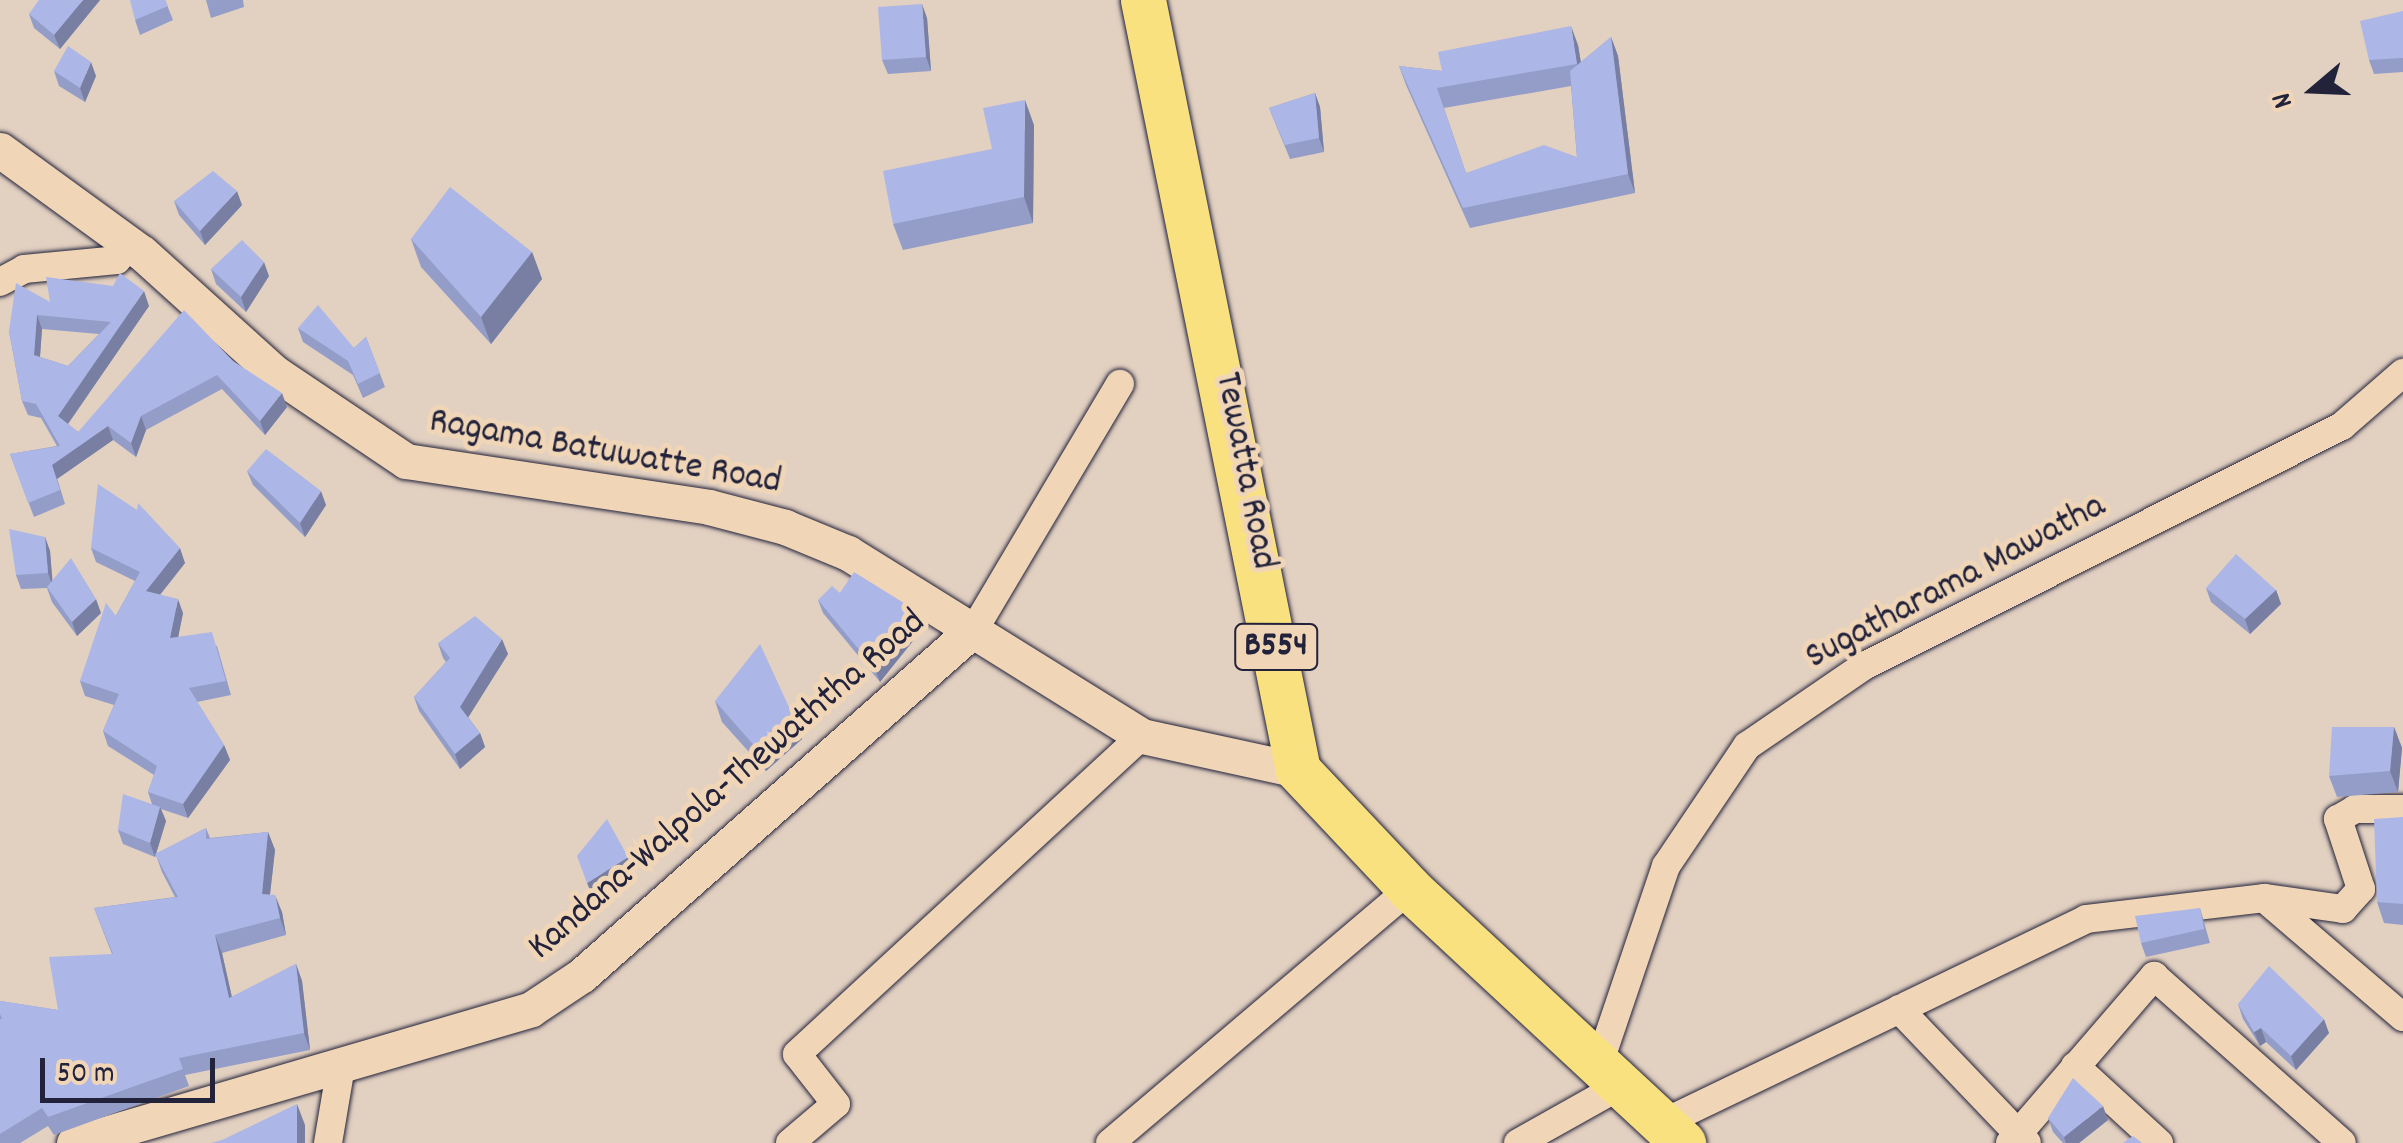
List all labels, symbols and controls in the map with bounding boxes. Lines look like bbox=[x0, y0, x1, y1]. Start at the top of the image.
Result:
north arrow bbox=[2263, 40, 2363, 140]
text: N bbox=[2263, 87, 2306, 113]
street label: Tewatta Road bbox=[1203, 369, 1285, 573]
street label: Ragama Batuwatte Road bbox=[426, 400, 784, 506]
street label: Sugatharama Mawatha bbox=[1798, 485, 2114, 681]
street label: Kandana-Walpola-Thewaththa Road bbox=[520, 601, 936, 971]
road number: B554 bbox=[1234, 617, 1318, 677]
scale bar bbox=[45, 1038, 220, 1100]
text: 50 m bbox=[57, 1054, 115, 1097]

